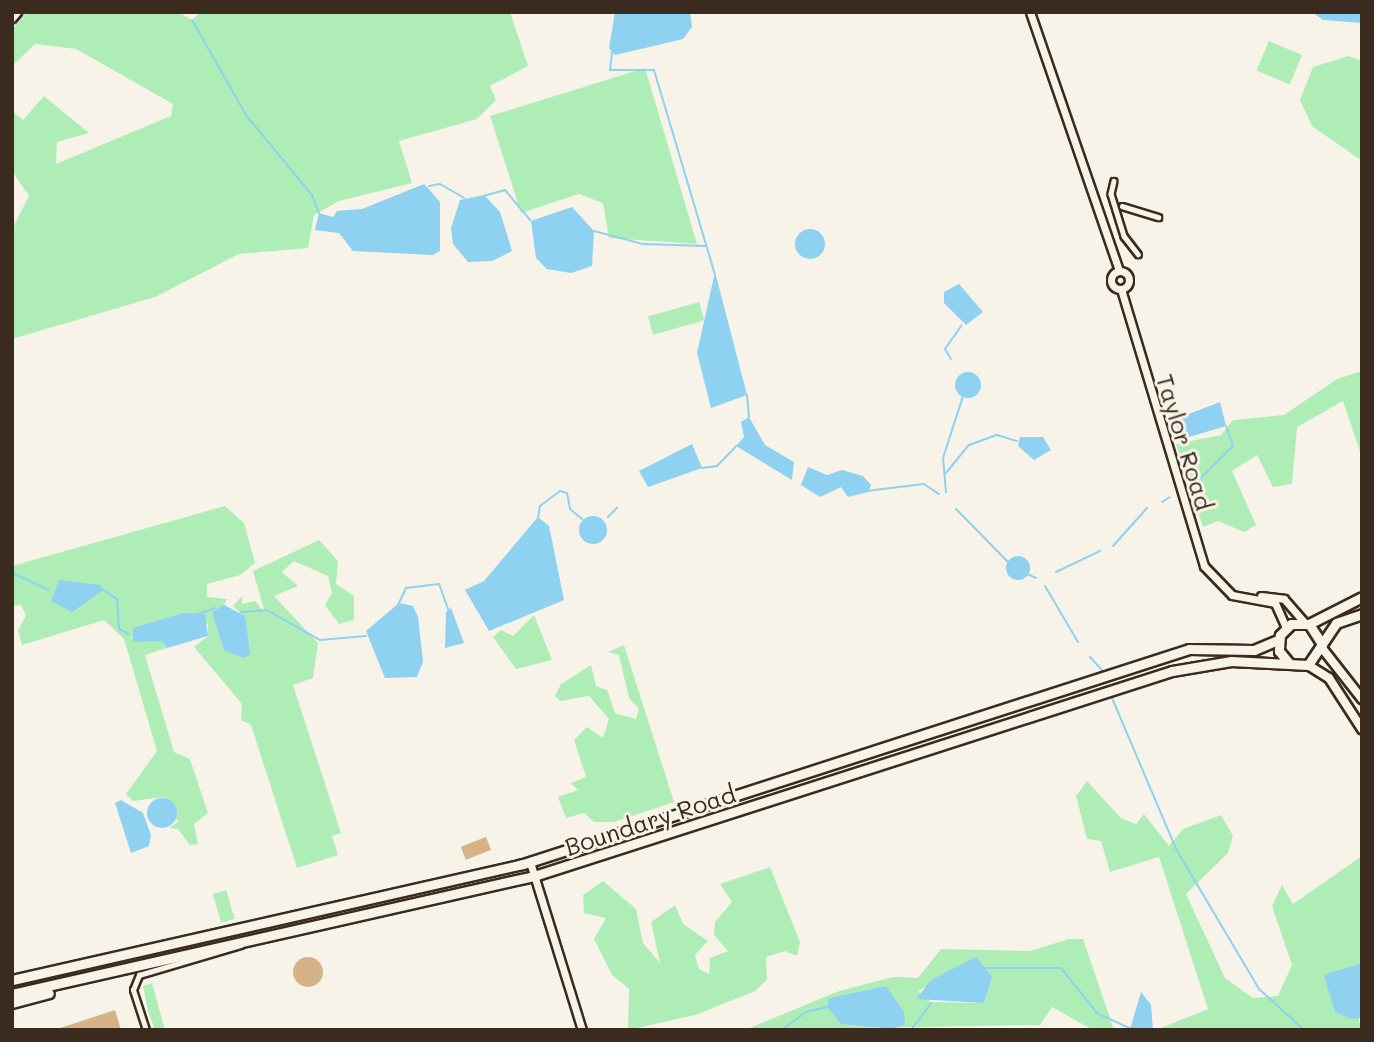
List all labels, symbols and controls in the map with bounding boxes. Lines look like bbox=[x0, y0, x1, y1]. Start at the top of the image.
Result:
street label: Taylor Road bbox=[1151, 371, 1219, 513]
street label: Boundary Road bbox=[561, 779, 739, 861]

